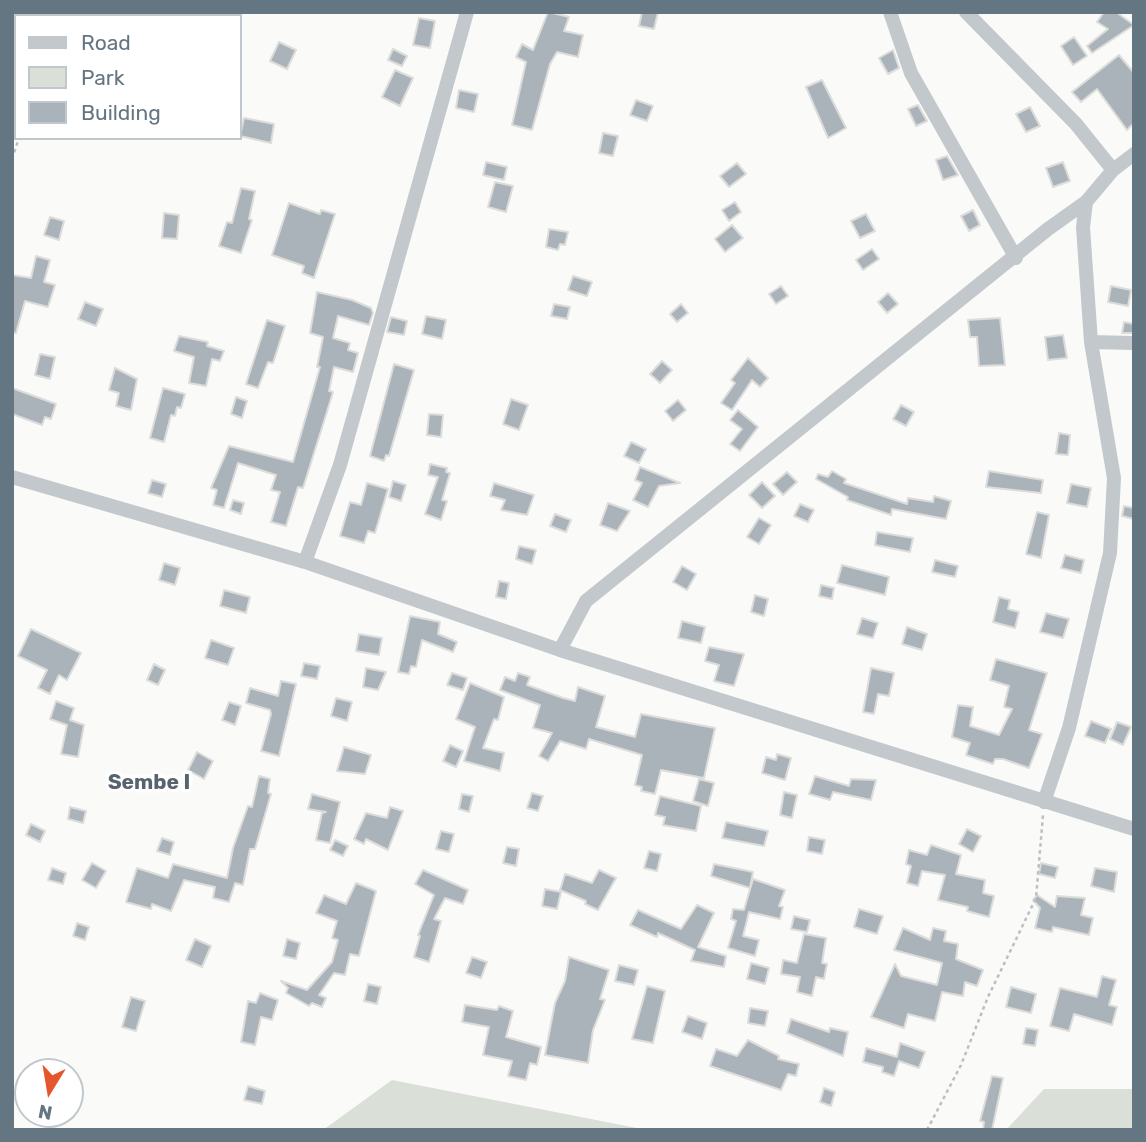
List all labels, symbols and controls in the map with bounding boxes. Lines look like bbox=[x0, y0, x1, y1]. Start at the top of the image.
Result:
legend bbox=[14, 14, 242, 140]
text: Road bbox=[81, 30, 131, 55]
text: Park bbox=[81, 65, 125, 90]
text: Building bbox=[81, 100, 161, 125]
district label: Sembe I bbox=[108, 770, 190, 796]
north arrow bbox=[14, 1058, 84, 1128]
text: N bbox=[36, 1100, 54, 1125]

